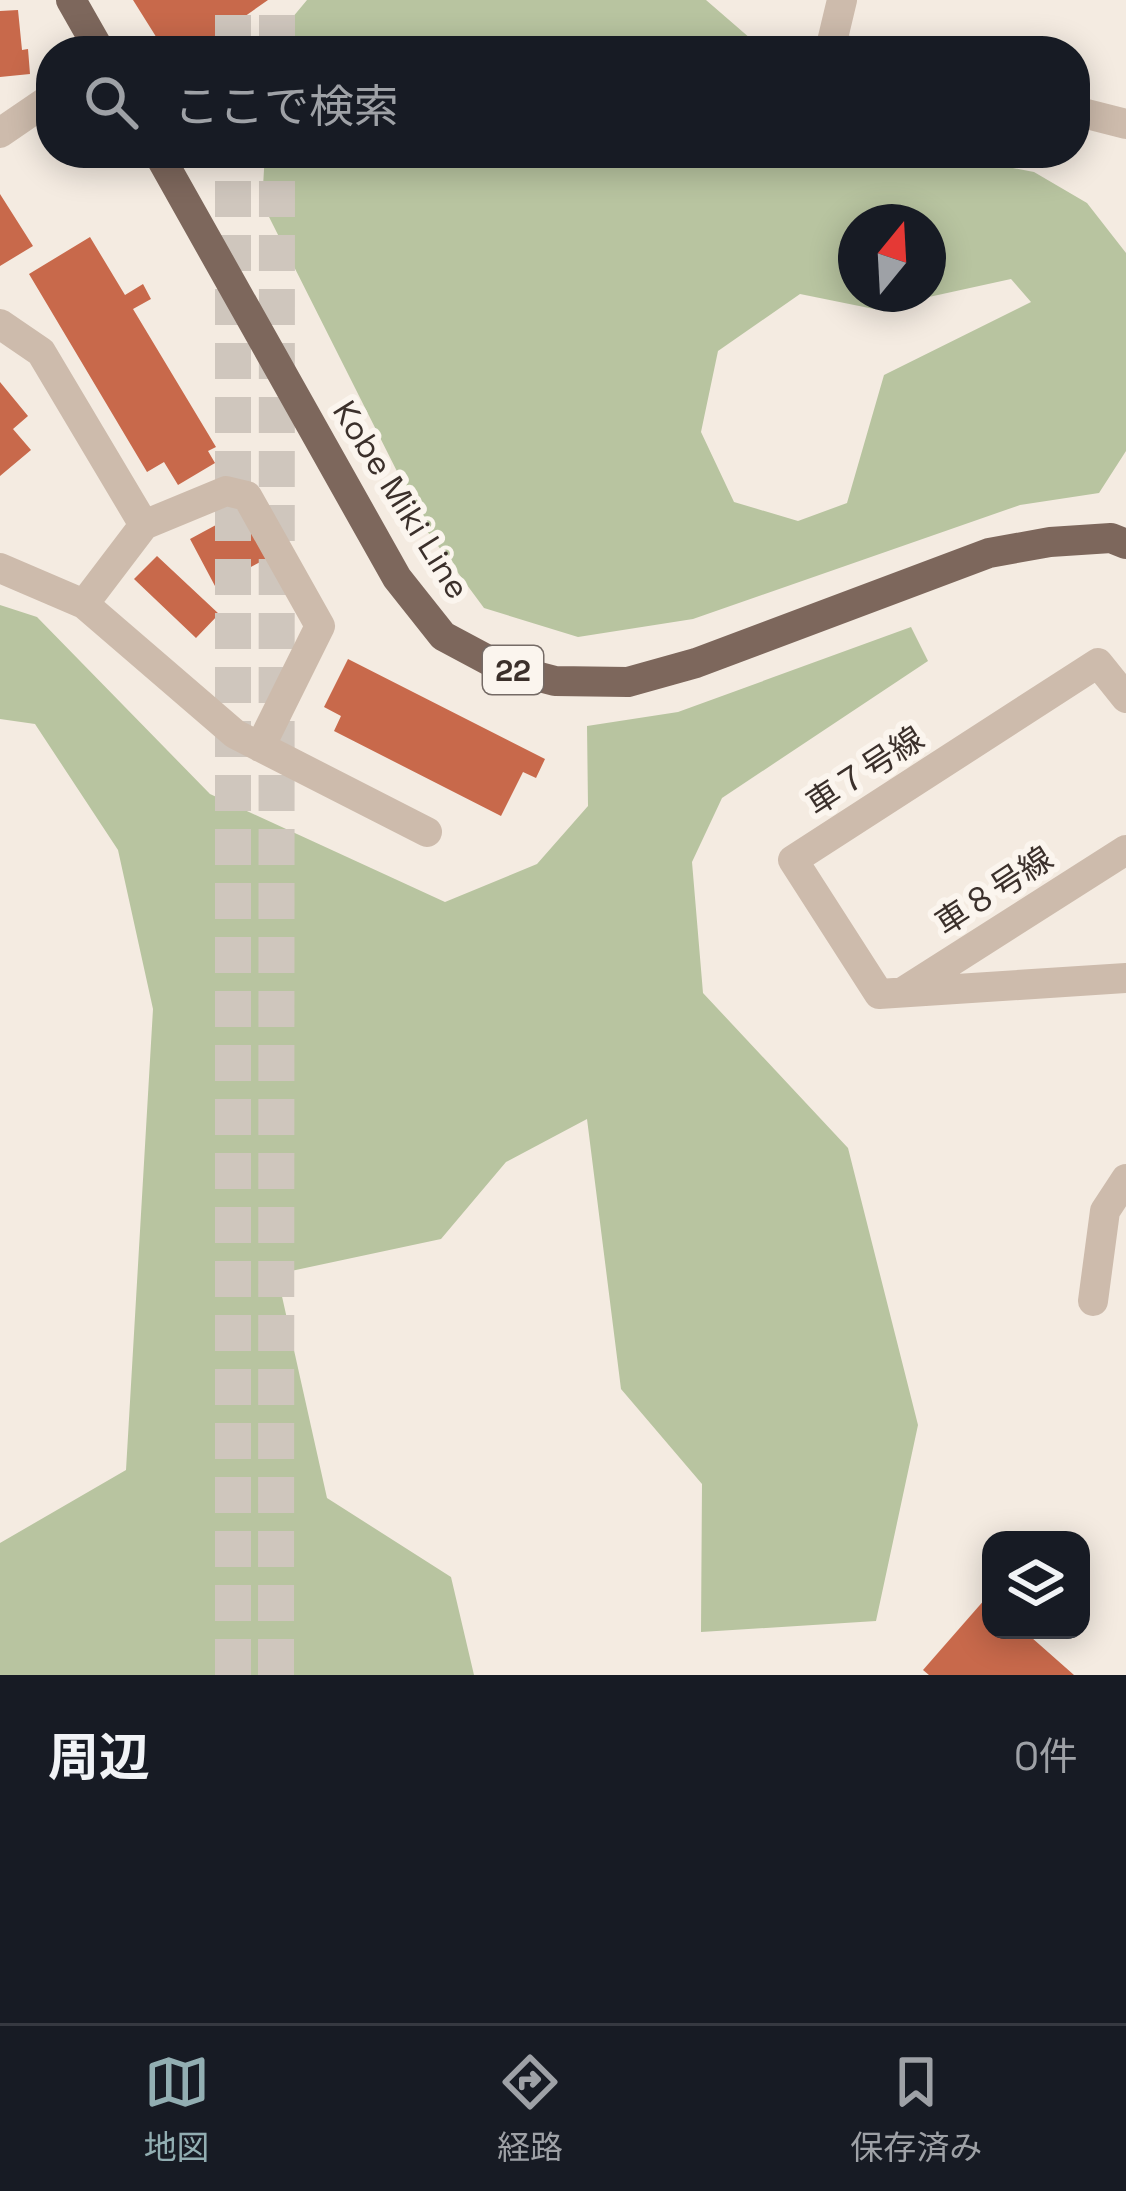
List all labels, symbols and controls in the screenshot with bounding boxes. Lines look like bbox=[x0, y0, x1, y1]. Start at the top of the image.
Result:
search box bbox=[36, 36, 1090, 168]
icon: search bbox=[78, 69, 144, 135]
text: ここで検索 bbox=[174, 78, 399, 135]
north arrow bbox=[838, 204, 946, 312]
street label: Kobe Miki Line bbox=[323, 393, 479, 607]
road number: 22 bbox=[483, 646, 543, 694]
street label: 車７号線 bbox=[798, 717, 932, 825]
street label: 車８号線 bbox=[927, 837, 1061, 945]
map controls bbox=[982, 1531, 1090, 1639]
button: layers bbox=[982, 1531, 1090, 1639]
text: 周辺 bbox=[48, 1725, 150, 1790]
text: 0件 bbox=[1014, 1732, 1078, 1781]
tab: 地図 bbox=[144, 2049, 210, 2169]
tab: 経路 bbox=[497, 2049, 563, 2169]
tab: 保存済み bbox=[850, 2049, 982, 2169]

